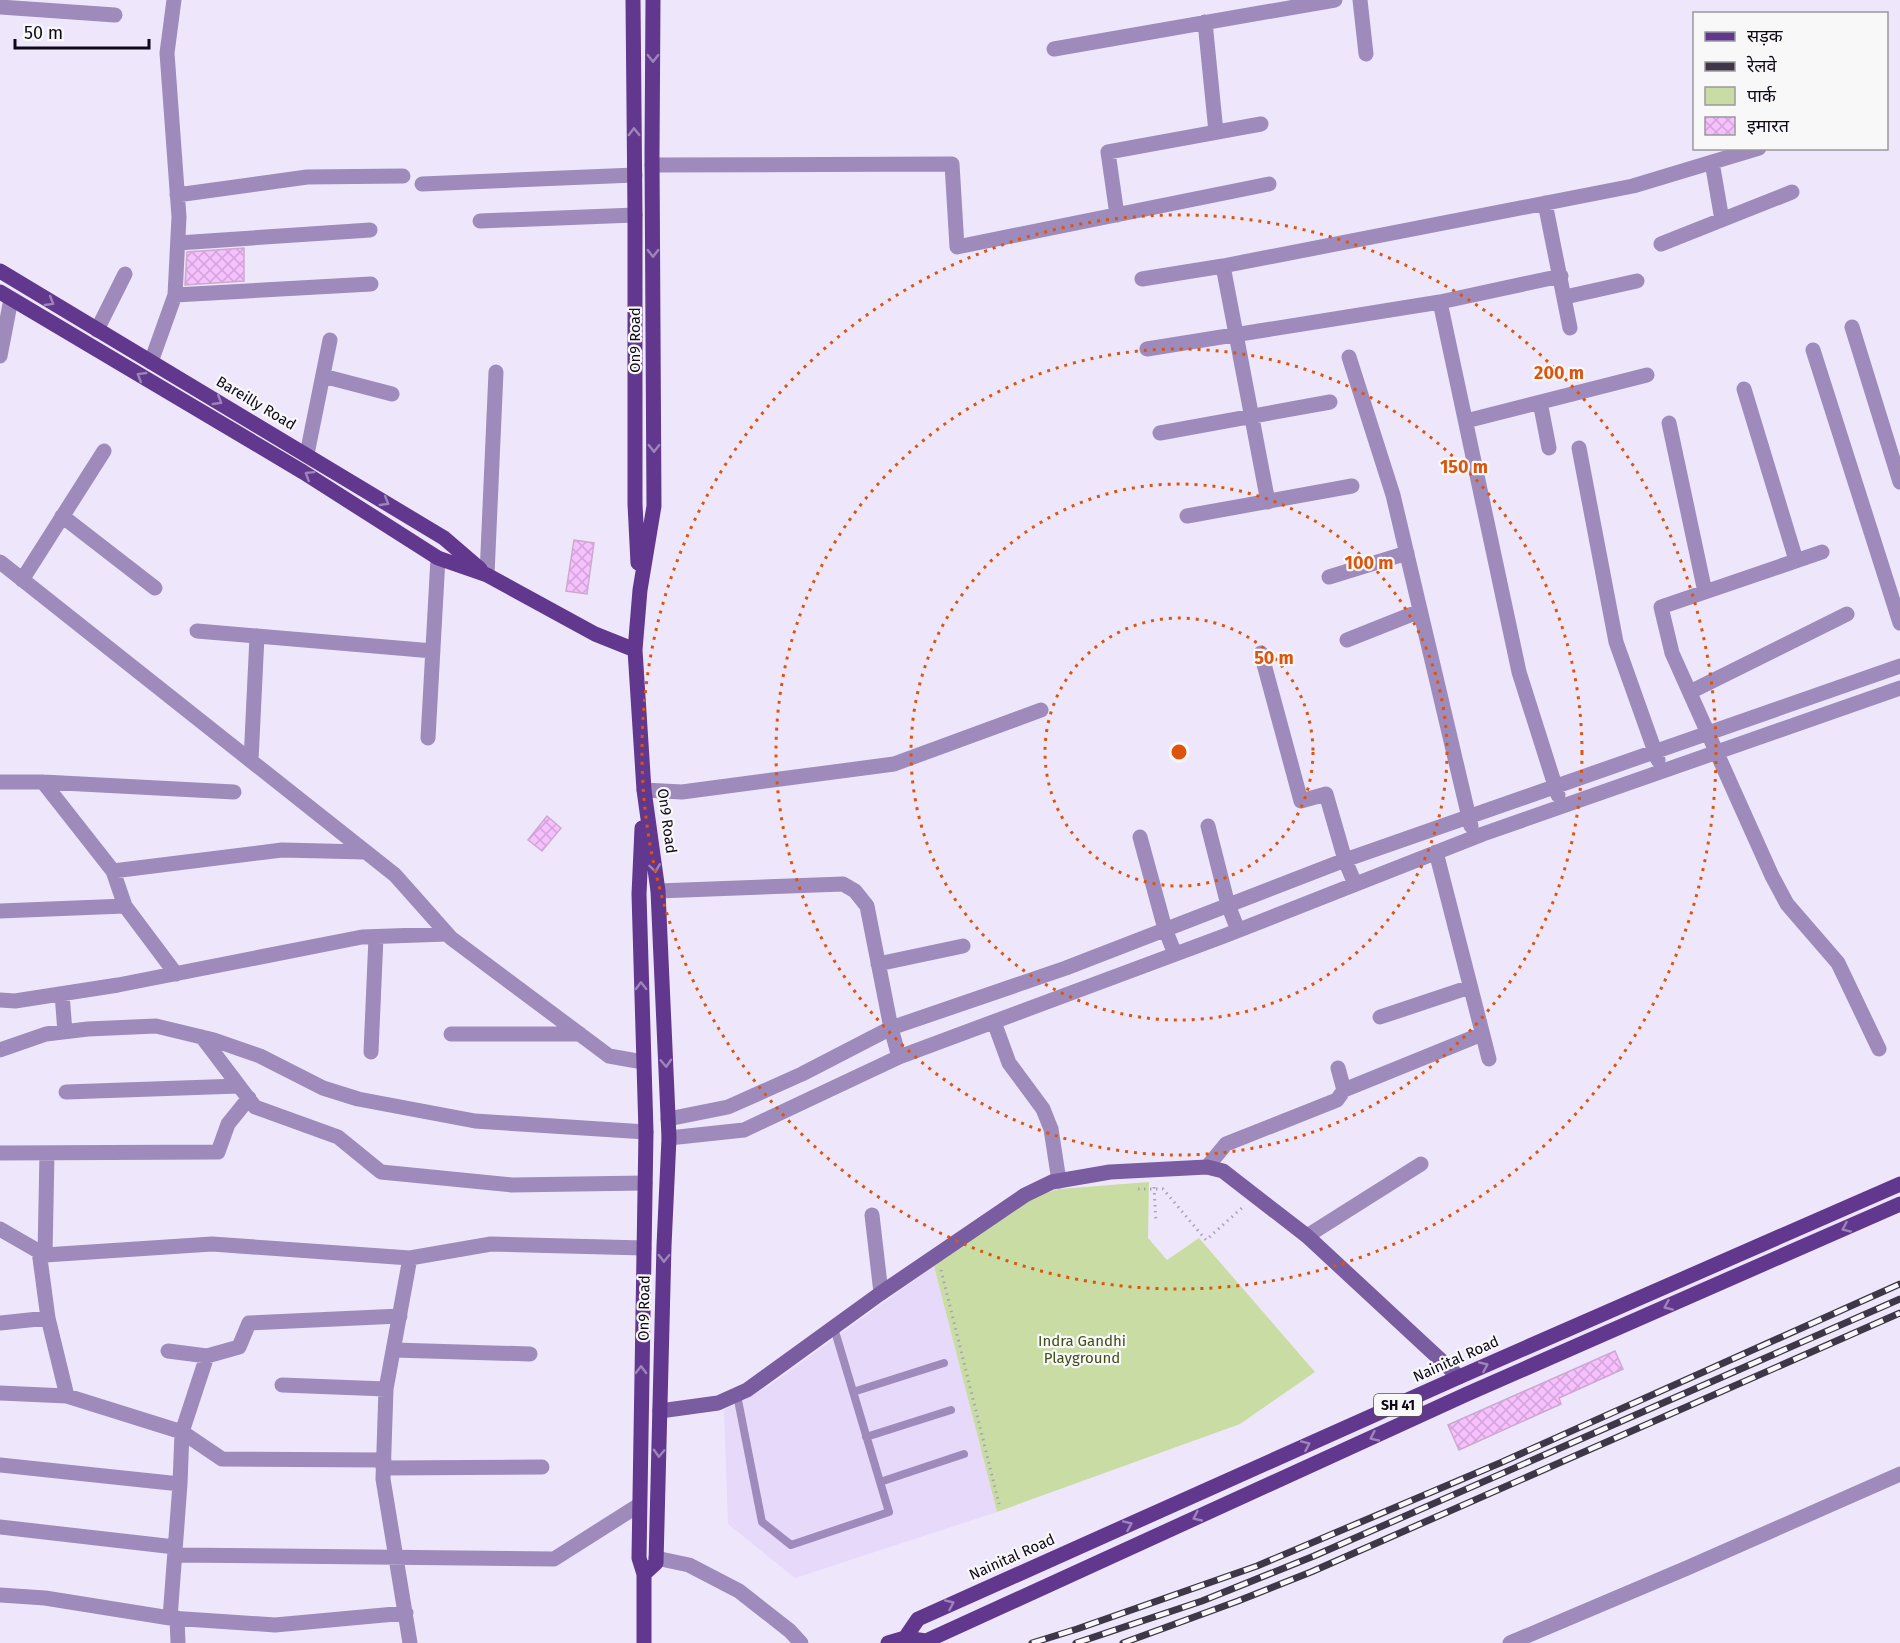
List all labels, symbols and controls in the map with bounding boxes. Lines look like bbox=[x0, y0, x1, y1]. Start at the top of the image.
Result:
scale bar bbox=[15, 12, 148, 50]
legend bbox=[1693, 12, 1888, 150]
text: 50 m bbox=[24, 22, 63, 44]
text: सड़क bbox=[1747, 25, 1784, 47]
one-way arrow bbox=[647, 54, 659, 63]
text: रेलवे bbox=[1746, 55, 1778, 77]
text: पार्क bbox=[1747, 85, 1777, 107]
text: इमारत bbox=[1747, 115, 1790, 137]
one-way arrow bbox=[628, 128, 641, 137]
one-way arrow bbox=[647, 249, 659, 258]
one-way arrow bbox=[44, 294, 54, 306]
street label: On9 Road bbox=[626, 307, 644, 373]
text: 200 m bbox=[1534, 362, 1584, 384]
one-way arrow bbox=[137, 371, 147, 383]
street label: Bareilly Road bbox=[213, 372, 299, 434]
one-way arrow bbox=[212, 394, 222, 406]
one-way arrow bbox=[648, 444, 660, 453]
text: 150 m bbox=[1440, 456, 1488, 478]
one-way arrow bbox=[304, 472, 315, 483]
one-way arrow bbox=[379, 494, 389, 506]
text: 100 m bbox=[1345, 552, 1393, 574]
text: 50 m bbox=[1254, 647, 1294, 669]
centre of rings bbox=[1169, 742, 1189, 762]
street label: On9 Road bbox=[654, 787, 680, 855]
one-way arrow bbox=[648, 864, 660, 873]
one-way arrow bbox=[635, 981, 648, 990]
one-way arrow bbox=[659, 1058, 672, 1067]
one-way arrow bbox=[1842, 1221, 1853, 1233]
one-way arrow bbox=[657, 1253, 670, 1262]
street label: On9 Road bbox=[634, 1275, 654, 1341]
one-way arrow bbox=[1663, 1299, 1674, 1311]
park label: Indra Gandhi Playground bbox=[1038, 1332, 1126, 1367]
street label: Nainital Road bbox=[1410, 1332, 1502, 1386]
one-way arrow bbox=[1478, 1361, 1489, 1373]
one-way arrow bbox=[635, 1365, 647, 1374]
road number: SH 41 bbox=[1374, 1394, 1422, 1416]
one-way arrow bbox=[1370, 1429, 1381, 1441]
one-way arrow bbox=[1300, 1441, 1311, 1453]
one-way arrow bbox=[653, 1448, 665, 1457]
one-way arrow bbox=[1192, 1510, 1203, 1522]
one-way arrow bbox=[1122, 1520, 1133, 1532]
street label: Nainital Road bbox=[966, 1530, 1058, 1584]
one-way arrow bbox=[944, 1600, 955, 1612]

